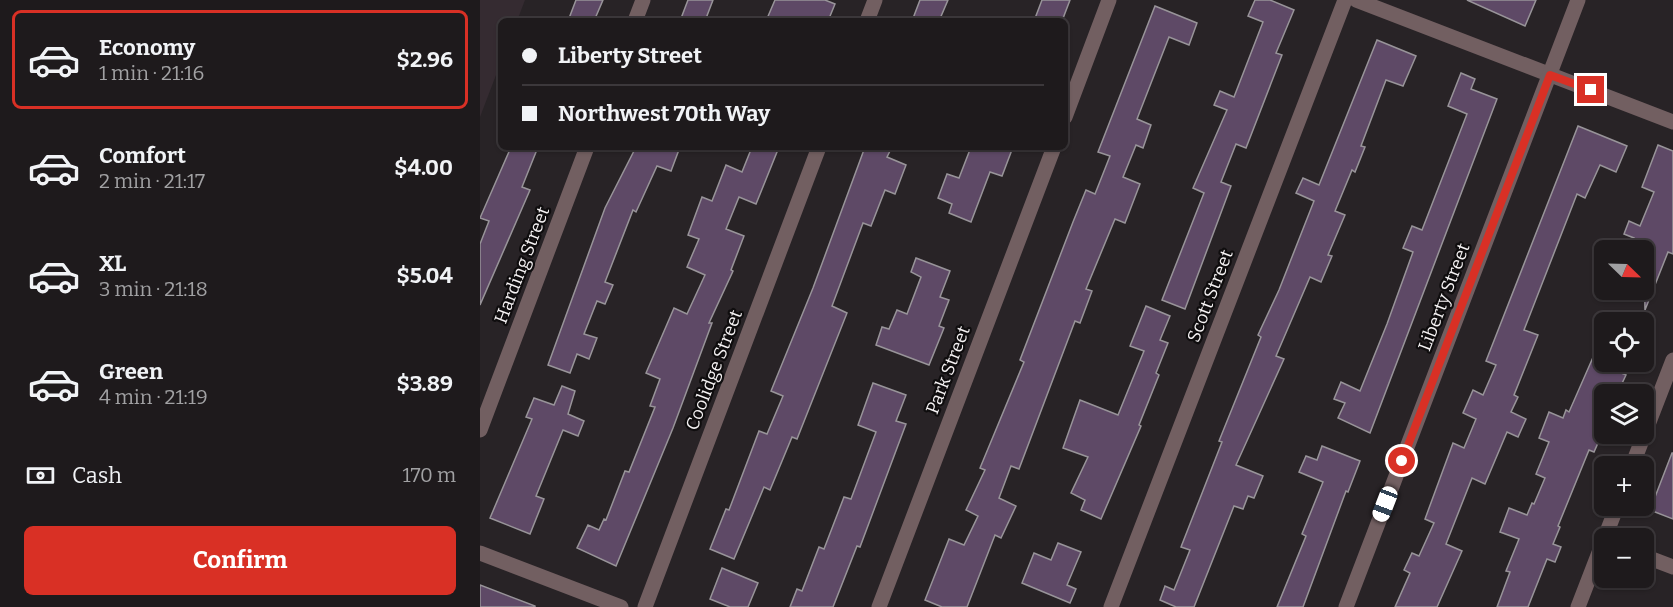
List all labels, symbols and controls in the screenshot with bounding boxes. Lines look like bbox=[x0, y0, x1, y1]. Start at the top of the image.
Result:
icon: car bbox=[27, 33, 81, 87]
text: Economy bbox=[99, 34, 195, 61]
text: Liberty Street bbox=[558, 42, 702, 69]
text: $2.96 bbox=[397, 46, 453, 73]
text: 1 min · 21:16 bbox=[99, 61, 204, 85]
route end bbox=[1577, 76, 1604, 103]
text: Northwest 70th Way bbox=[558, 100, 770, 127]
icon: car bbox=[27, 141, 81, 195]
text: Comfort bbox=[99, 142, 186, 169]
text: $4.00 bbox=[394, 154, 453, 181]
text: 2 min · 21:17 bbox=[99, 169, 205, 193]
street label: Harding Street bbox=[490, 203, 555, 327]
street label: Liberty Street bbox=[1413, 240, 1475, 354]
north arrow bbox=[1594, 240, 1654, 300]
map controls bbox=[1594, 240, 1654, 588]
street label: Scott Street bbox=[1182, 246, 1238, 345]
icon: car bbox=[27, 249, 81, 303]
text: XL bbox=[99, 250, 126, 277]
text: $5.04 bbox=[396, 262, 453, 289]
text: 3 min · 21:18 bbox=[99, 277, 208, 301]
street label: Coolidge Street bbox=[681, 306, 747, 433]
button: locate bbox=[1594, 312, 1654, 372]
street label: Park Street bbox=[921, 322, 975, 417]
icon: car bbox=[27, 357, 81, 411]
text: Green bbox=[99, 358, 163, 385]
text: $3.89 bbox=[396, 370, 453, 397]
button: layers bbox=[1594, 384, 1654, 444]
text: 4 min · 21:19 bbox=[99, 385, 208, 409]
route start bbox=[1388, 447, 1415, 474]
button: + bbox=[1594, 456, 1654, 516]
icon: cash bbox=[24, 459, 57, 492]
text: Cash bbox=[72, 462, 122, 489]
text: 170 m bbox=[403, 463, 456, 487]
car bbox=[1370, 484, 1400, 524]
button: Confirm bbox=[24, 526, 456, 595]
button: − bbox=[1594, 528, 1654, 588]

